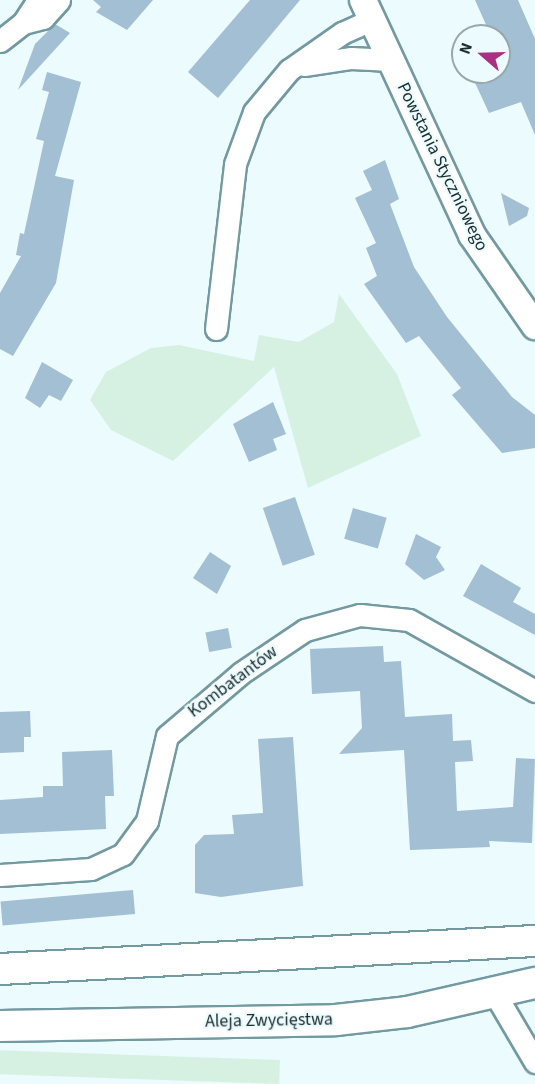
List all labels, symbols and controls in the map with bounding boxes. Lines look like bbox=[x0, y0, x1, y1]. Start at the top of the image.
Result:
north arrow bbox=[451, 24, 511, 84]
text: N bbox=[454, 40, 478, 57]
street label: Powstania Styczniowego bbox=[392, 79, 492, 255]
street label: Kombatantów bbox=[184, 641, 282, 723]
street label: Aleja Zwycięstwa bbox=[205, 1009, 333, 1033]

